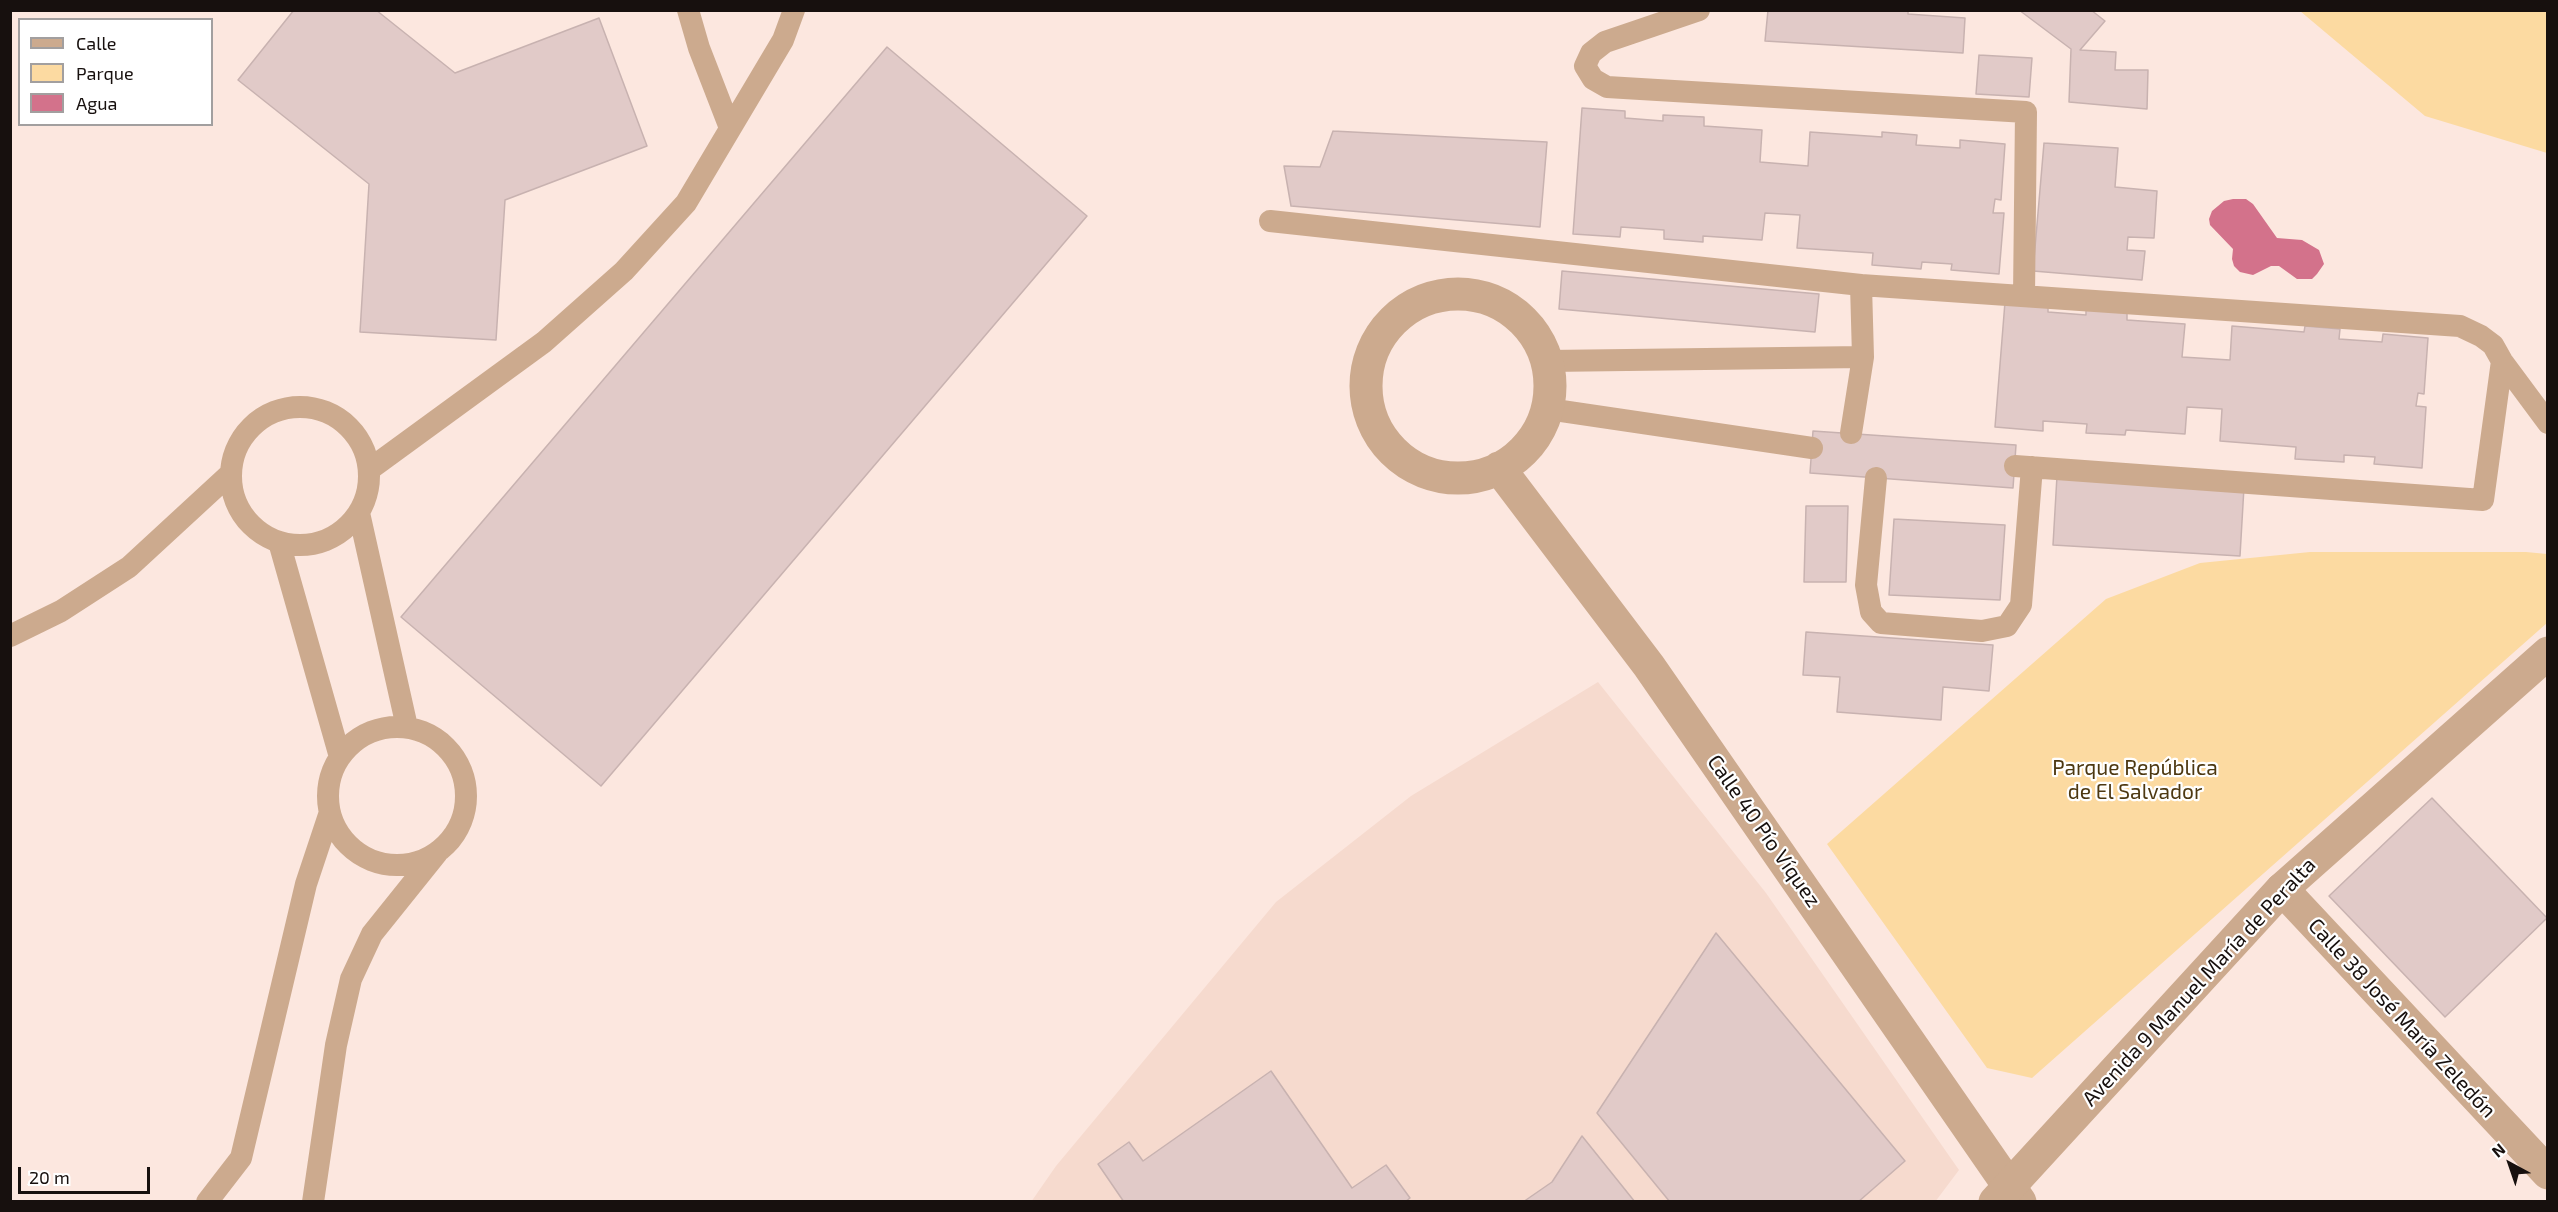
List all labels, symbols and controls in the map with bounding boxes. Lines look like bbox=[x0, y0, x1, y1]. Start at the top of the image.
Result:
legend bbox=[18, 18, 213, 126]
text: Calle bbox=[76, 32, 117, 54]
text: Parque bbox=[76, 62, 134, 84]
text: Agua bbox=[76, 92, 117, 114]
street label: Calle 40 Pío Víquez bbox=[1702, 750, 1826, 912]
park label: Parque República de El Salvador bbox=[2052, 755, 2218, 805]
street label: Avenida 9 Manuel María de Peralta bbox=[2077, 853, 2321, 1111]
street label: Calle 38 José María Zeledón bbox=[2303, 913, 2501, 1123]
north arrow bbox=[2480, 1134, 2540, 1194]
text: N bbox=[2488, 1139, 2509, 1161]
scale bar bbox=[21, 1155, 153, 1193]
text: 20 m bbox=[29, 1166, 70, 1188]

